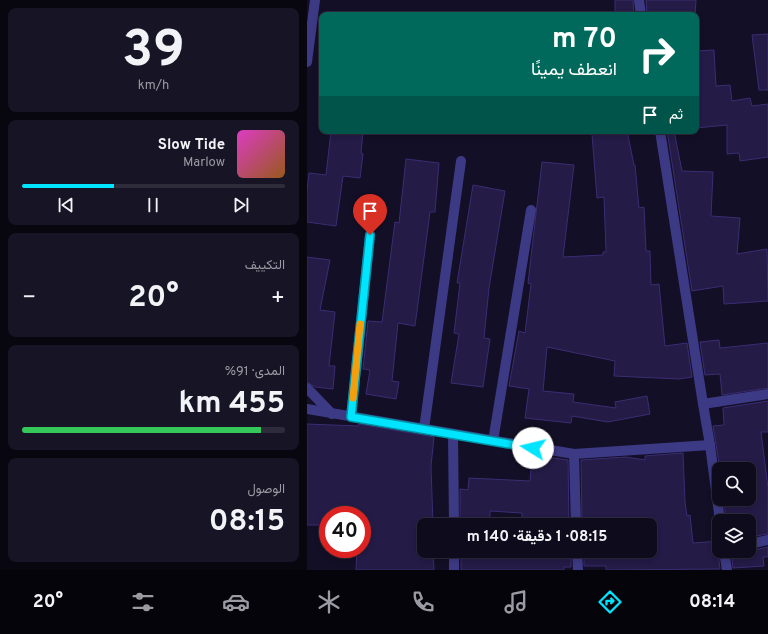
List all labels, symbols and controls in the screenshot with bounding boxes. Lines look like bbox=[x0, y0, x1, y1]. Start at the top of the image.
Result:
text: 39 bbox=[122, 19, 185, 85]
text: 70 m bbox=[552, 22, 617, 58]
icon: right bbox=[631, 28, 683, 80]
text: انعطف يمينًا bbox=[531, 59, 617, 82]
text: km/h bbox=[138, 78, 169, 94]
icon: arrive bbox=[639, 104, 661, 126]
text: ثم bbox=[669, 106, 683, 125]
text: Slow Tide bbox=[158, 136, 225, 155]
text: Marlow bbox=[183, 155, 225, 171]
icon: previous bbox=[55, 194, 77, 216]
icon: pause bbox=[142, 194, 164, 216]
icon: next bbox=[230, 194, 252, 216]
pin bbox=[353, 194, 387, 235]
icon: arrive bbox=[359, 200, 381, 222]
text: التكييف bbox=[245, 258, 285, 274]
text: 20° bbox=[128, 280, 179, 317]
text: − bbox=[22, 285, 36, 312]
text: + bbox=[271, 285, 285, 312]
text: المدى · 91% bbox=[225, 364, 285, 380]
text: 455 km bbox=[178, 386, 285, 423]
position arrow bbox=[512, 427, 554, 469]
map controls bbox=[712, 462, 756, 558]
button: search bbox=[712, 462, 756, 506]
text: الوصول bbox=[247, 482, 285, 498]
text: 08:15 bbox=[209, 504, 285, 541]
speed limit sign: 40 bbox=[319, 506, 371, 558]
button: layers bbox=[712, 514, 756, 558]
text: 08:15 · 1 دقيقة · 140 m bbox=[467, 528, 607, 547]
icon: filters bbox=[129, 588, 157, 616]
icon: car bbox=[222, 588, 250, 616]
icon: climate bbox=[315, 588, 343, 616]
icon: phone bbox=[409, 588, 437, 616]
icon: music bbox=[502, 588, 530, 616]
icon: directions bbox=[596, 588, 624, 616]
text: 20° bbox=[33, 591, 63, 614]
text: 08:14 bbox=[689, 591, 735, 614]

